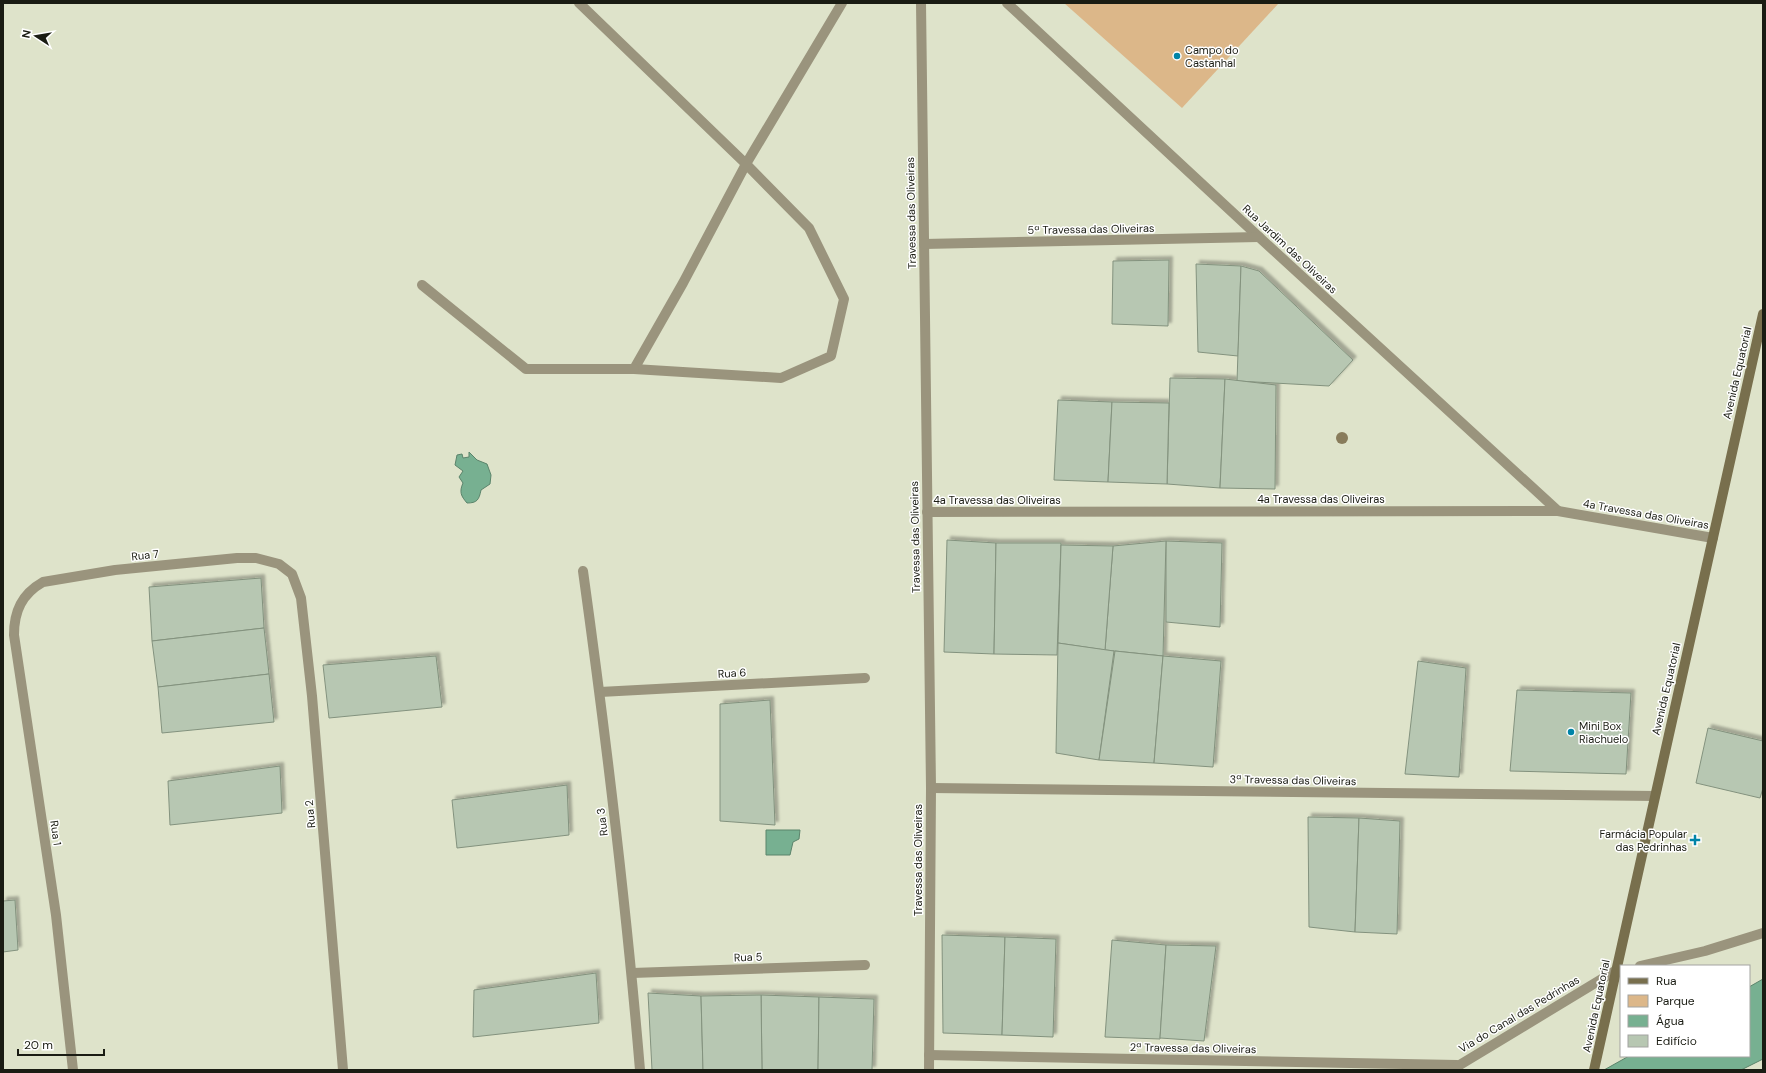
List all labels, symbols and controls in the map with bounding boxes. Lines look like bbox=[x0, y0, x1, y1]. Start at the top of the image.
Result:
north arrow bbox=[16, 16, 56, 56]
text: N bbox=[19, 29, 34, 39]
place label: Campo do Castanhal bbox=[1185, 43, 1238, 70]
marker: Campo do Castanhal bbox=[1172, 51, 1182, 61]
street label: Travessa das Oliveiras bbox=[903, 157, 919, 269]
street label: Rua Jardim das Oliveiras bbox=[1240, 201, 1340, 297]
street label: 5ª Travessa das Oliveiras bbox=[1027, 221, 1155, 237]
street label: Avenida Equatorial bbox=[1720, 325, 1754, 421]
street label: Travessa das Oliveiras bbox=[907, 481, 923, 593]
street label: 4a Travessa das Oliveiras bbox=[1257, 492, 1385, 506]
street label: 4a Travessa das Oliveiras bbox=[933, 493, 1061, 507]
street label: 4a Travessa das Oliveiras bbox=[1582, 496, 1710, 532]
street label: Rua 7 bbox=[131, 547, 160, 563]
street label: Avenida Equatorial bbox=[1649, 641, 1683, 737]
street label: Rua 6 bbox=[717, 665, 747, 681]
place label: Mini Box Riachuelo bbox=[1579, 719, 1628, 746]
marker: Mini Box Riachuelo bbox=[1566, 727, 1576, 737]
street label: 3ª Travessa das Oliveiras bbox=[1230, 772, 1356, 788]
street label: Rua 2 bbox=[302, 799, 318, 829]
street label: Travessa das Oliveiras bbox=[911, 804, 925, 916]
street label: Rua 3 bbox=[593, 807, 611, 837]
street label: Rua 1 bbox=[47, 820, 65, 846]
place label: Farmácia Popular das Pedrinhas bbox=[1600, 827, 1687, 854]
marker: Farmácia Popular das Pedrinhas bbox=[1690, 835, 1700, 845]
street label: Rua 5 bbox=[734, 949, 763, 964]
street label: Avenida Equatorial bbox=[1579, 958, 1613, 1054]
legend bbox=[1620, 965, 1750, 1057]
street label: Via do Canal das Pedrinhas bbox=[1456, 972, 1582, 1056]
text: Rua bbox=[1656, 973, 1677, 989]
text: Parque bbox=[1656, 993, 1695, 1009]
text: Água bbox=[1656, 1013, 1684, 1029]
scale bar bbox=[18, 1031, 104, 1057]
text: Edifício bbox=[1656, 1033, 1697, 1049]
text: 20 m bbox=[24, 1037, 53, 1053]
street label: 2ª Travessa das Oliveiras bbox=[1130, 1040, 1256, 1056]

